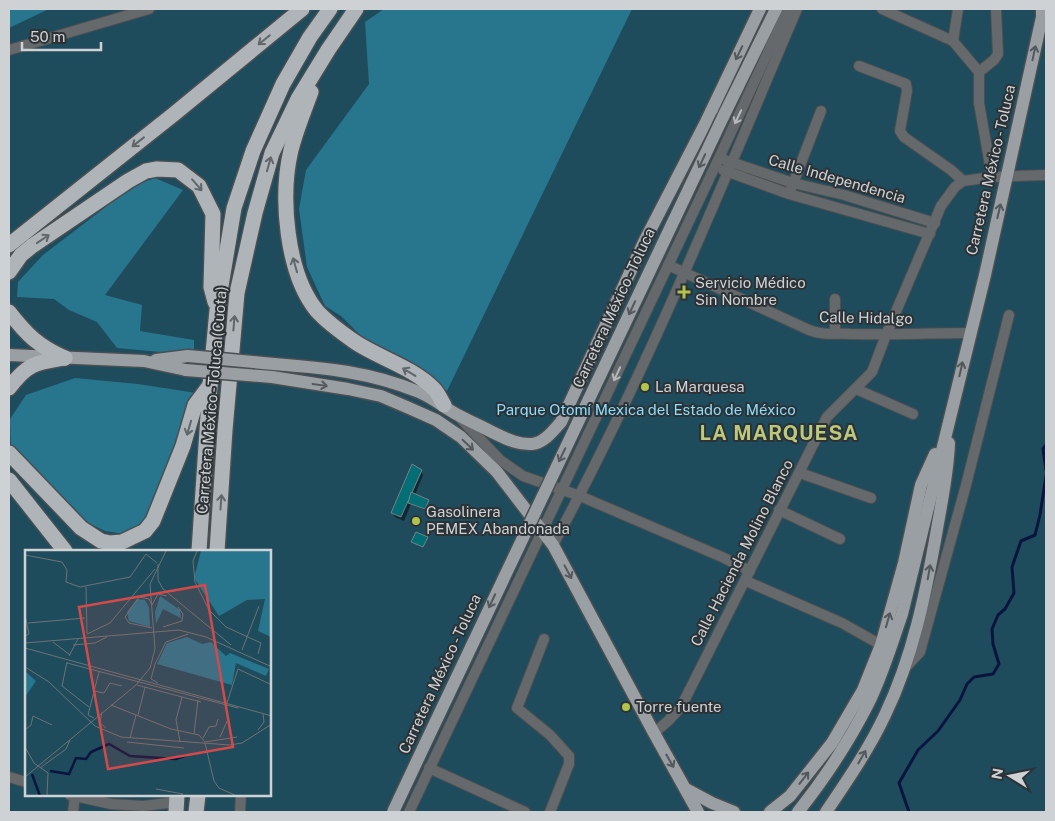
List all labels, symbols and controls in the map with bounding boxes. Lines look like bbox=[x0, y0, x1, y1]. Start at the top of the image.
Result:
scale bar bbox=[22, 20, 101, 52]
text: 50 m bbox=[30, 28, 65, 45]
one-way arrow bbox=[258, 34, 271, 45]
one-way arrow bbox=[734, 45, 743, 60]
one-way arrow bbox=[1030, 45, 1039, 61]
street label: Carretera México - Toluca bbox=[963, 83, 1018, 257]
one-way arrow bbox=[733, 109, 743, 124]
one-way arrow bbox=[131, 137, 145, 147]
street label: Calle Independencia bbox=[767, 151, 908, 206]
one-way arrow bbox=[697, 153, 706, 168]
one-way arrow bbox=[264, 157, 274, 173]
one-way arrow bbox=[191, 179, 202, 192]
one-way arrow bbox=[995, 204, 1004, 220]
street label: Carretera México - Toluca bbox=[569, 225, 658, 390]
one-way arrow bbox=[36, 234, 50, 244]
one-way arrow bbox=[290, 257, 300, 273]
place label: Servicio Médico Sin Nombre bbox=[695, 274, 806, 308]
street label: Carretera México - Toluca (Cuota) bbox=[193, 285, 230, 514]
marker: Servicio Médico Sin Nombre bbox=[677, 285, 691, 299]
one-way arrow bbox=[627, 300, 637, 315]
street label: Calle Hidalgo bbox=[819, 308, 913, 327]
one-way arrow bbox=[229, 315, 239, 331]
one-way arrow bbox=[957, 362, 966, 378]
one-way arrow bbox=[403, 367, 417, 377]
one-way arrow bbox=[611, 367, 621, 382]
place label: La Marquesa bbox=[655, 378, 745, 395]
one-way arrow bbox=[312, 380, 328, 390]
marker: La Marquesa bbox=[639, 381, 651, 393]
park label: Parque Otomí Mexica del Estado de México bbox=[496, 401, 796, 418]
one-way arrow bbox=[183, 419, 193, 435]
district label: LA MARQUESA bbox=[699, 421, 859, 445]
one-way arrow bbox=[462, 439, 475, 451]
one-way arrow bbox=[557, 447, 567, 462]
street label: Calle Hacienda Molino Blanco bbox=[687, 457, 796, 649]
one-way arrow bbox=[216, 495, 225, 511]
place label: Gasolinera PEMEX Abandonada bbox=[426, 503, 570, 537]
marker: Gasolinera PEMEX Abandonada bbox=[410, 515, 422, 527]
inset map bbox=[25, 550, 271, 796]
one-way arrow bbox=[564, 564, 573, 579]
one-way arrow bbox=[925, 565, 935, 581]
street label: Carretera México - Toluca bbox=[395, 591, 484, 756]
one-way arrow bbox=[487, 593, 496, 608]
one-way arrow bbox=[884, 613, 893, 629]
place label: Torre fuente bbox=[636, 698, 722, 715]
marker: Torre fuente bbox=[620, 701, 632, 713]
one-way arrow bbox=[857, 750, 867, 764]
north arrow bbox=[985, 751, 1035, 801]
one-way arrow bbox=[666, 754, 676, 768]
text: N bbox=[988, 767, 1006, 781]
one-way arrow bbox=[799, 772, 810, 785]

